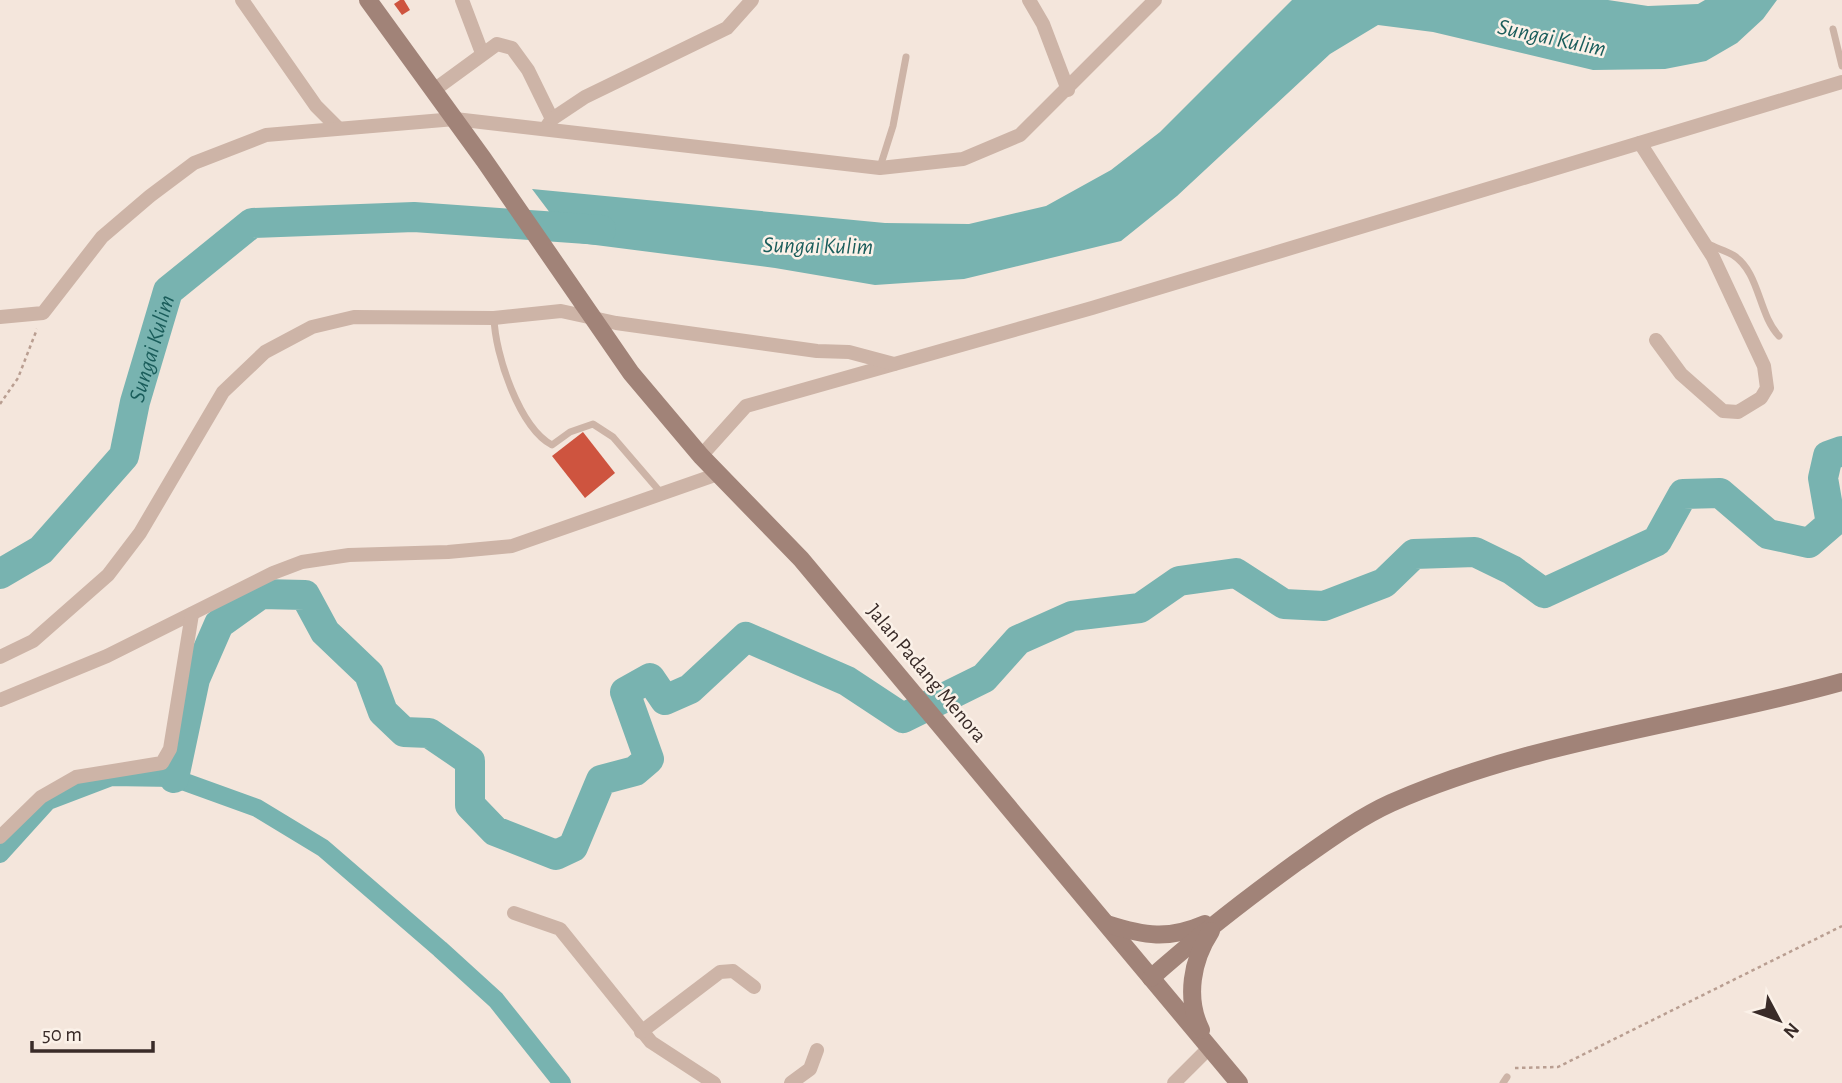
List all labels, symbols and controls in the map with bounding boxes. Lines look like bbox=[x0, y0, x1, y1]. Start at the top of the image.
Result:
water label: Sungai Kulim bbox=[1495, 16, 1608, 61]
water label: Sungai Kulim bbox=[763, 234, 873, 259]
water label: Sungai Kulim bbox=[126, 293, 179, 405]
street label: Jalan Padang Menora bbox=[863, 600, 990, 746]
north arrow bbox=[1744, 985, 1814, 1055]
scale bar bbox=[32, 1010, 152, 1054]
text: N bbox=[1779, 1019, 1802, 1041]
text: 50 m bbox=[42, 1024, 82, 1045]

